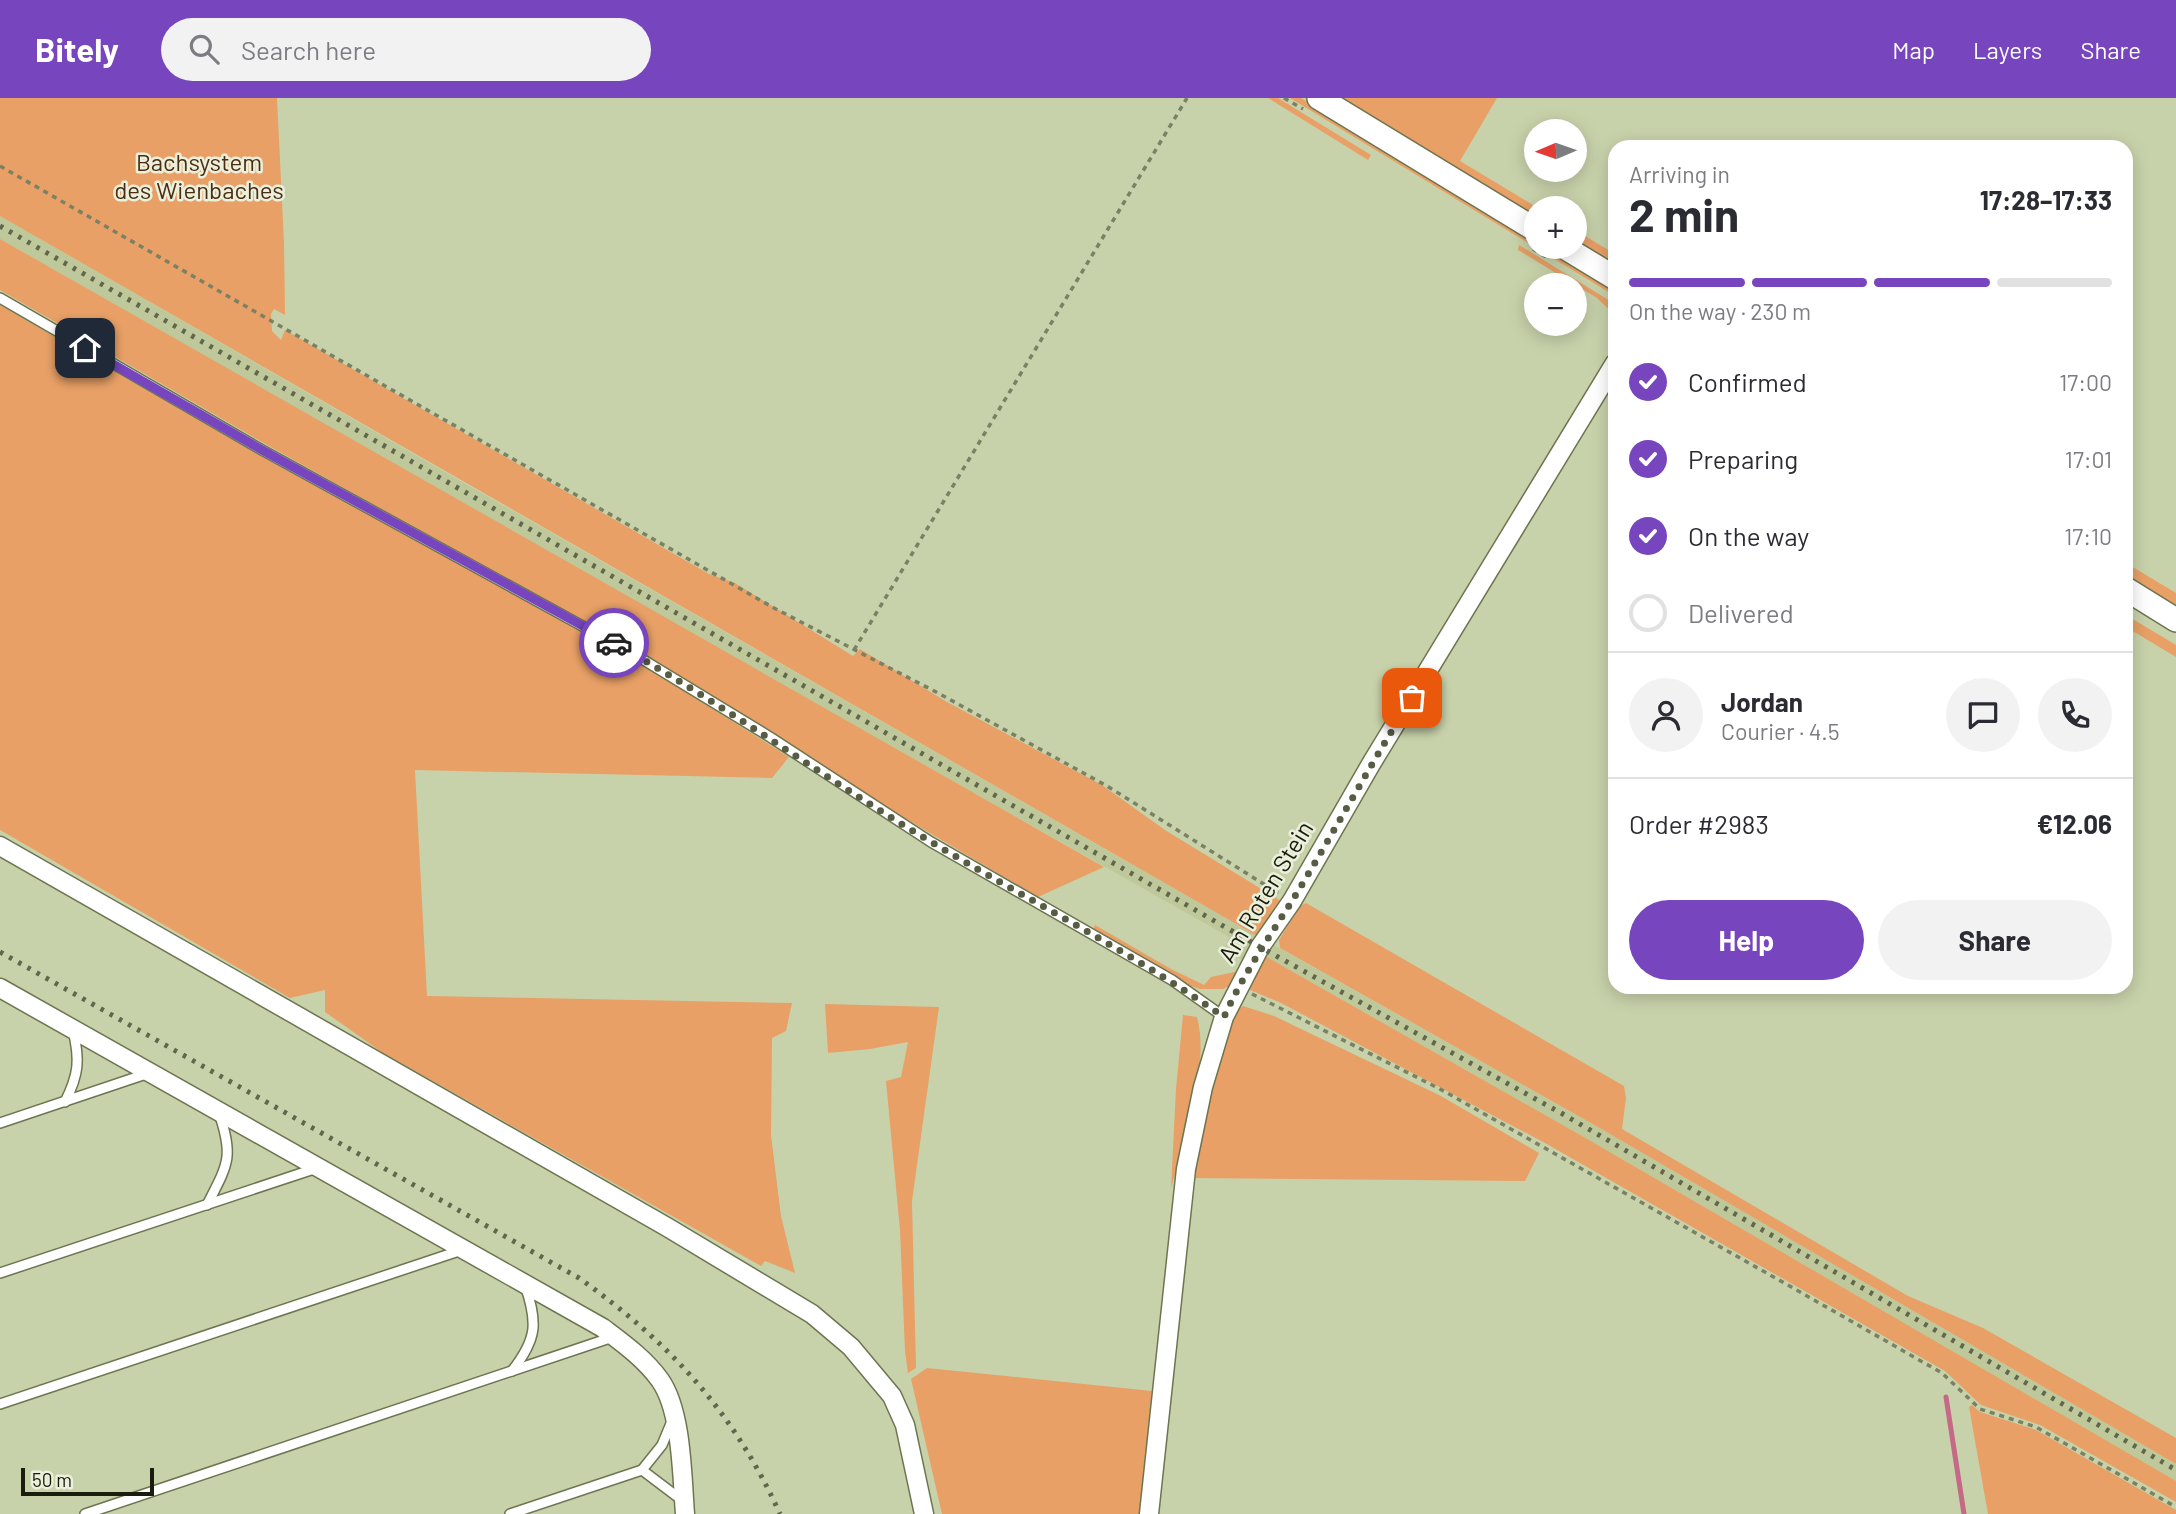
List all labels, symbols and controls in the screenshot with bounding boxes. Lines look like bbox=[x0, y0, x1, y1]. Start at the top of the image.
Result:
search box bbox=[161, 18, 651, 81]
text: Bitely bbox=[35, 29, 119, 69]
icon: search bbox=[185, 30, 223, 68]
text: Search here bbox=[241, 34, 376, 65]
text: Map bbox=[1892, 35, 1935, 64]
text: Layers bbox=[1973, 35, 2042, 64]
text: Share bbox=[2080, 35, 2141, 64]
north arrow bbox=[1524, 119, 1587, 182]
map controls bbox=[1524, 119, 1587, 336]
park label: Bachsystem des Wienbaches bbox=[114, 147, 284, 204]
text: Arriving in bbox=[1629, 160, 1730, 188]
text: 17:28–17:33 bbox=[1980, 184, 2112, 215]
text: 2 min bbox=[1629, 186, 1739, 241]
button: + bbox=[1524, 196, 1587, 259]
button: − bbox=[1524, 273, 1587, 336]
text: On the way · 230 m bbox=[1629, 297, 1811, 325]
pin bbox=[55, 318, 115, 378]
icon: home bbox=[66, 329, 104, 367]
icon: check bbox=[1629, 363, 1667, 401]
text: Confirmed bbox=[1688, 366, 1807, 397]
text: 17:00 bbox=[2059, 368, 2112, 396]
icon: check bbox=[1629, 440, 1667, 478]
text: Preparing bbox=[1688, 443, 1798, 474]
text: 17:01 bbox=[2065, 445, 2112, 473]
icon: check bbox=[1629, 517, 1667, 555]
text: On the way bbox=[1688, 520, 1809, 551]
text: 17:10 bbox=[2064, 522, 2112, 550]
text: Delivered bbox=[1688, 597, 1794, 628]
courier bbox=[579, 608, 649, 678]
icon: car bbox=[595, 624, 633, 662]
pin bbox=[1382, 668, 1442, 728]
button: person bbox=[1629, 678, 1703, 752]
button: chat bbox=[1946, 678, 2020, 752]
button: phone bbox=[2038, 678, 2112, 752]
icon: bag bbox=[1393, 679, 1431, 717]
text: Jordan bbox=[1721, 686, 1803, 717]
text: Courier · 4.5 bbox=[1721, 717, 1840, 745]
text: Order #2983 bbox=[1629, 808, 1769, 839]
text: €12.06 bbox=[2037, 808, 2112, 839]
street label: Am Roten Stein bbox=[1211, 815, 1318, 967]
button: Help bbox=[1629, 900, 1864, 980]
button: Share bbox=[1878, 900, 2112, 980]
scale bar bbox=[21, 1465, 154, 1497]
text: 50 m bbox=[32, 1468, 72, 1491]

